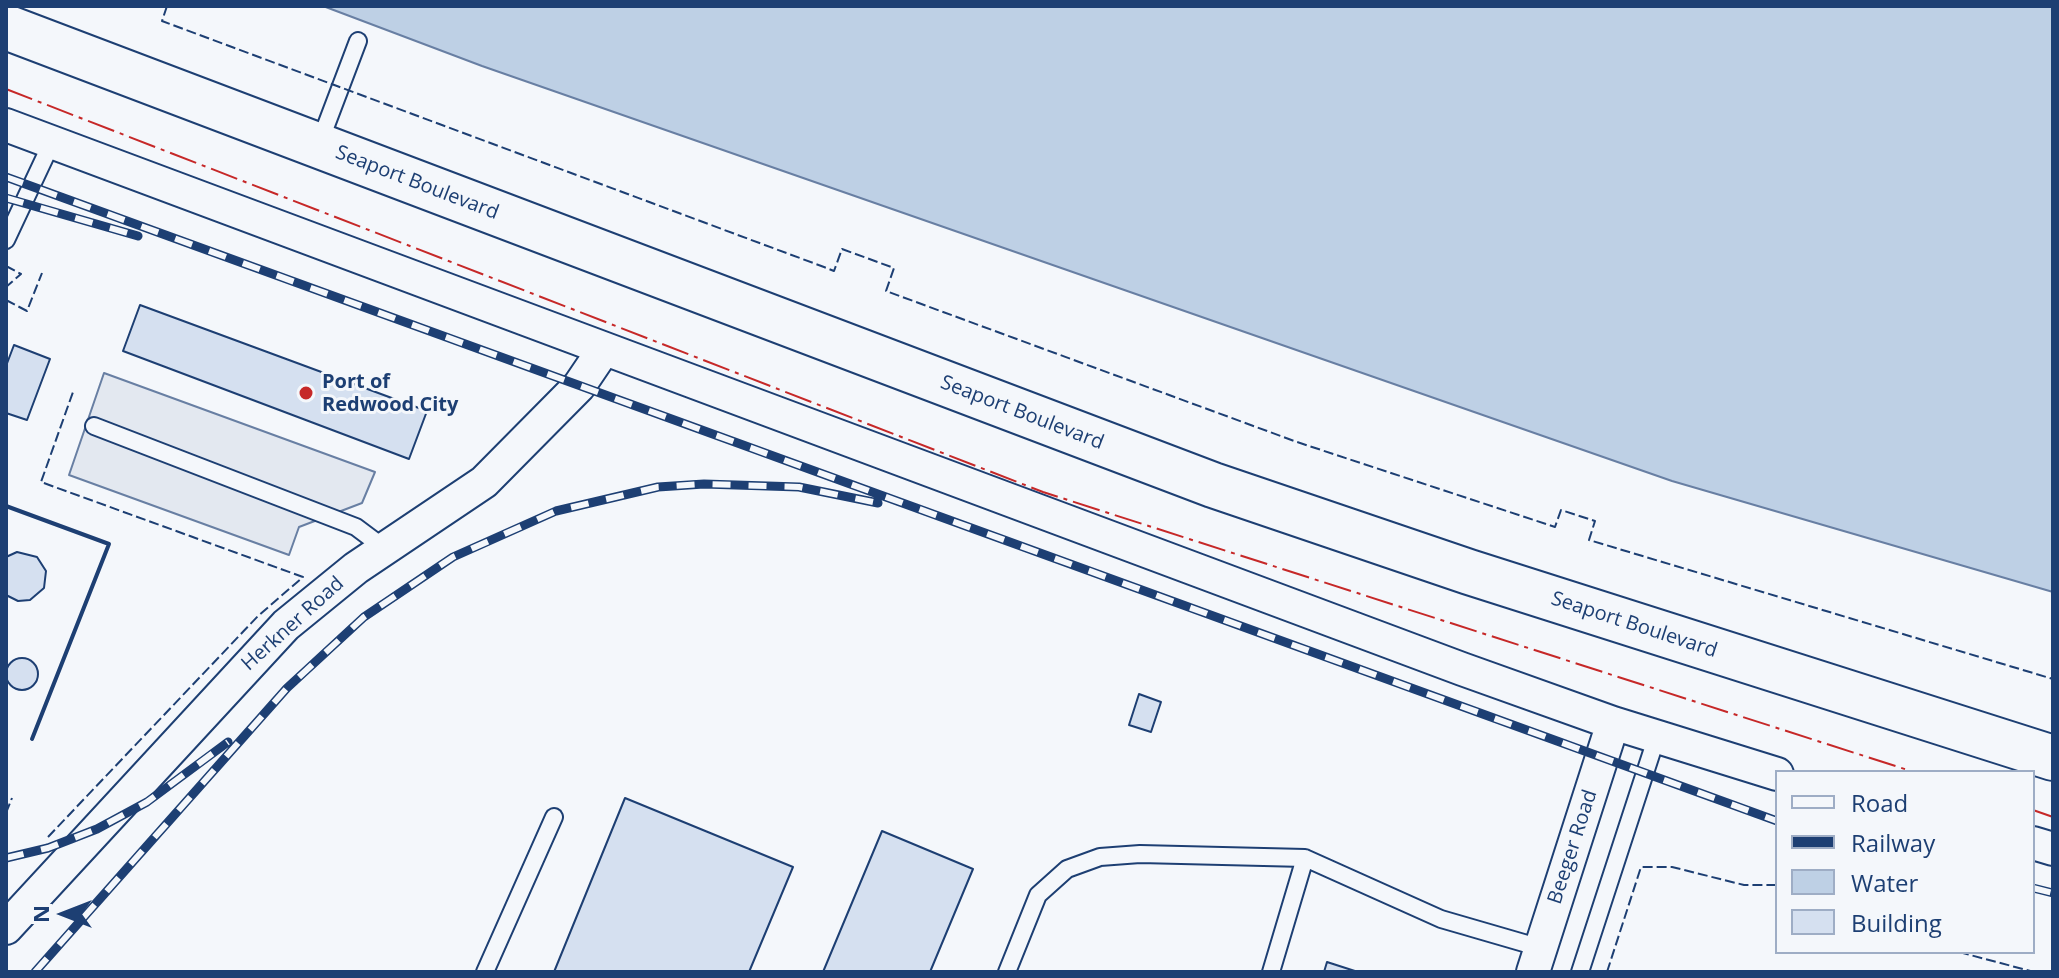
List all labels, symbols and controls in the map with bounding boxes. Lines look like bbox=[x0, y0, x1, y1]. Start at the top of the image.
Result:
street label: Seaport Boulevard bbox=[332, 141, 502, 225]
place label: Port of Redwood City bbox=[322, 370, 458, 417]
street label: Seaport Boulevard bbox=[937, 371, 1107, 455]
marker: Port of Redwood City bbox=[297, 384, 315, 402]
street label: Herkner Road bbox=[237, 572, 349, 676]
street label: Seaport Boulevard bbox=[1548, 587, 1720, 663]
legend bbox=[1775, 770, 2035, 954]
text: Road bbox=[1851, 786, 1908, 819]
street label: Beeger Road bbox=[1543, 787, 1603, 907]
text: Railway bbox=[1851, 826, 1935, 859]
text: Water bbox=[1851, 866, 1918, 899]
north arrow bbox=[24, 874, 104, 954]
text: N bbox=[25, 905, 55, 923]
text: Building bbox=[1851, 906, 1942, 939]

